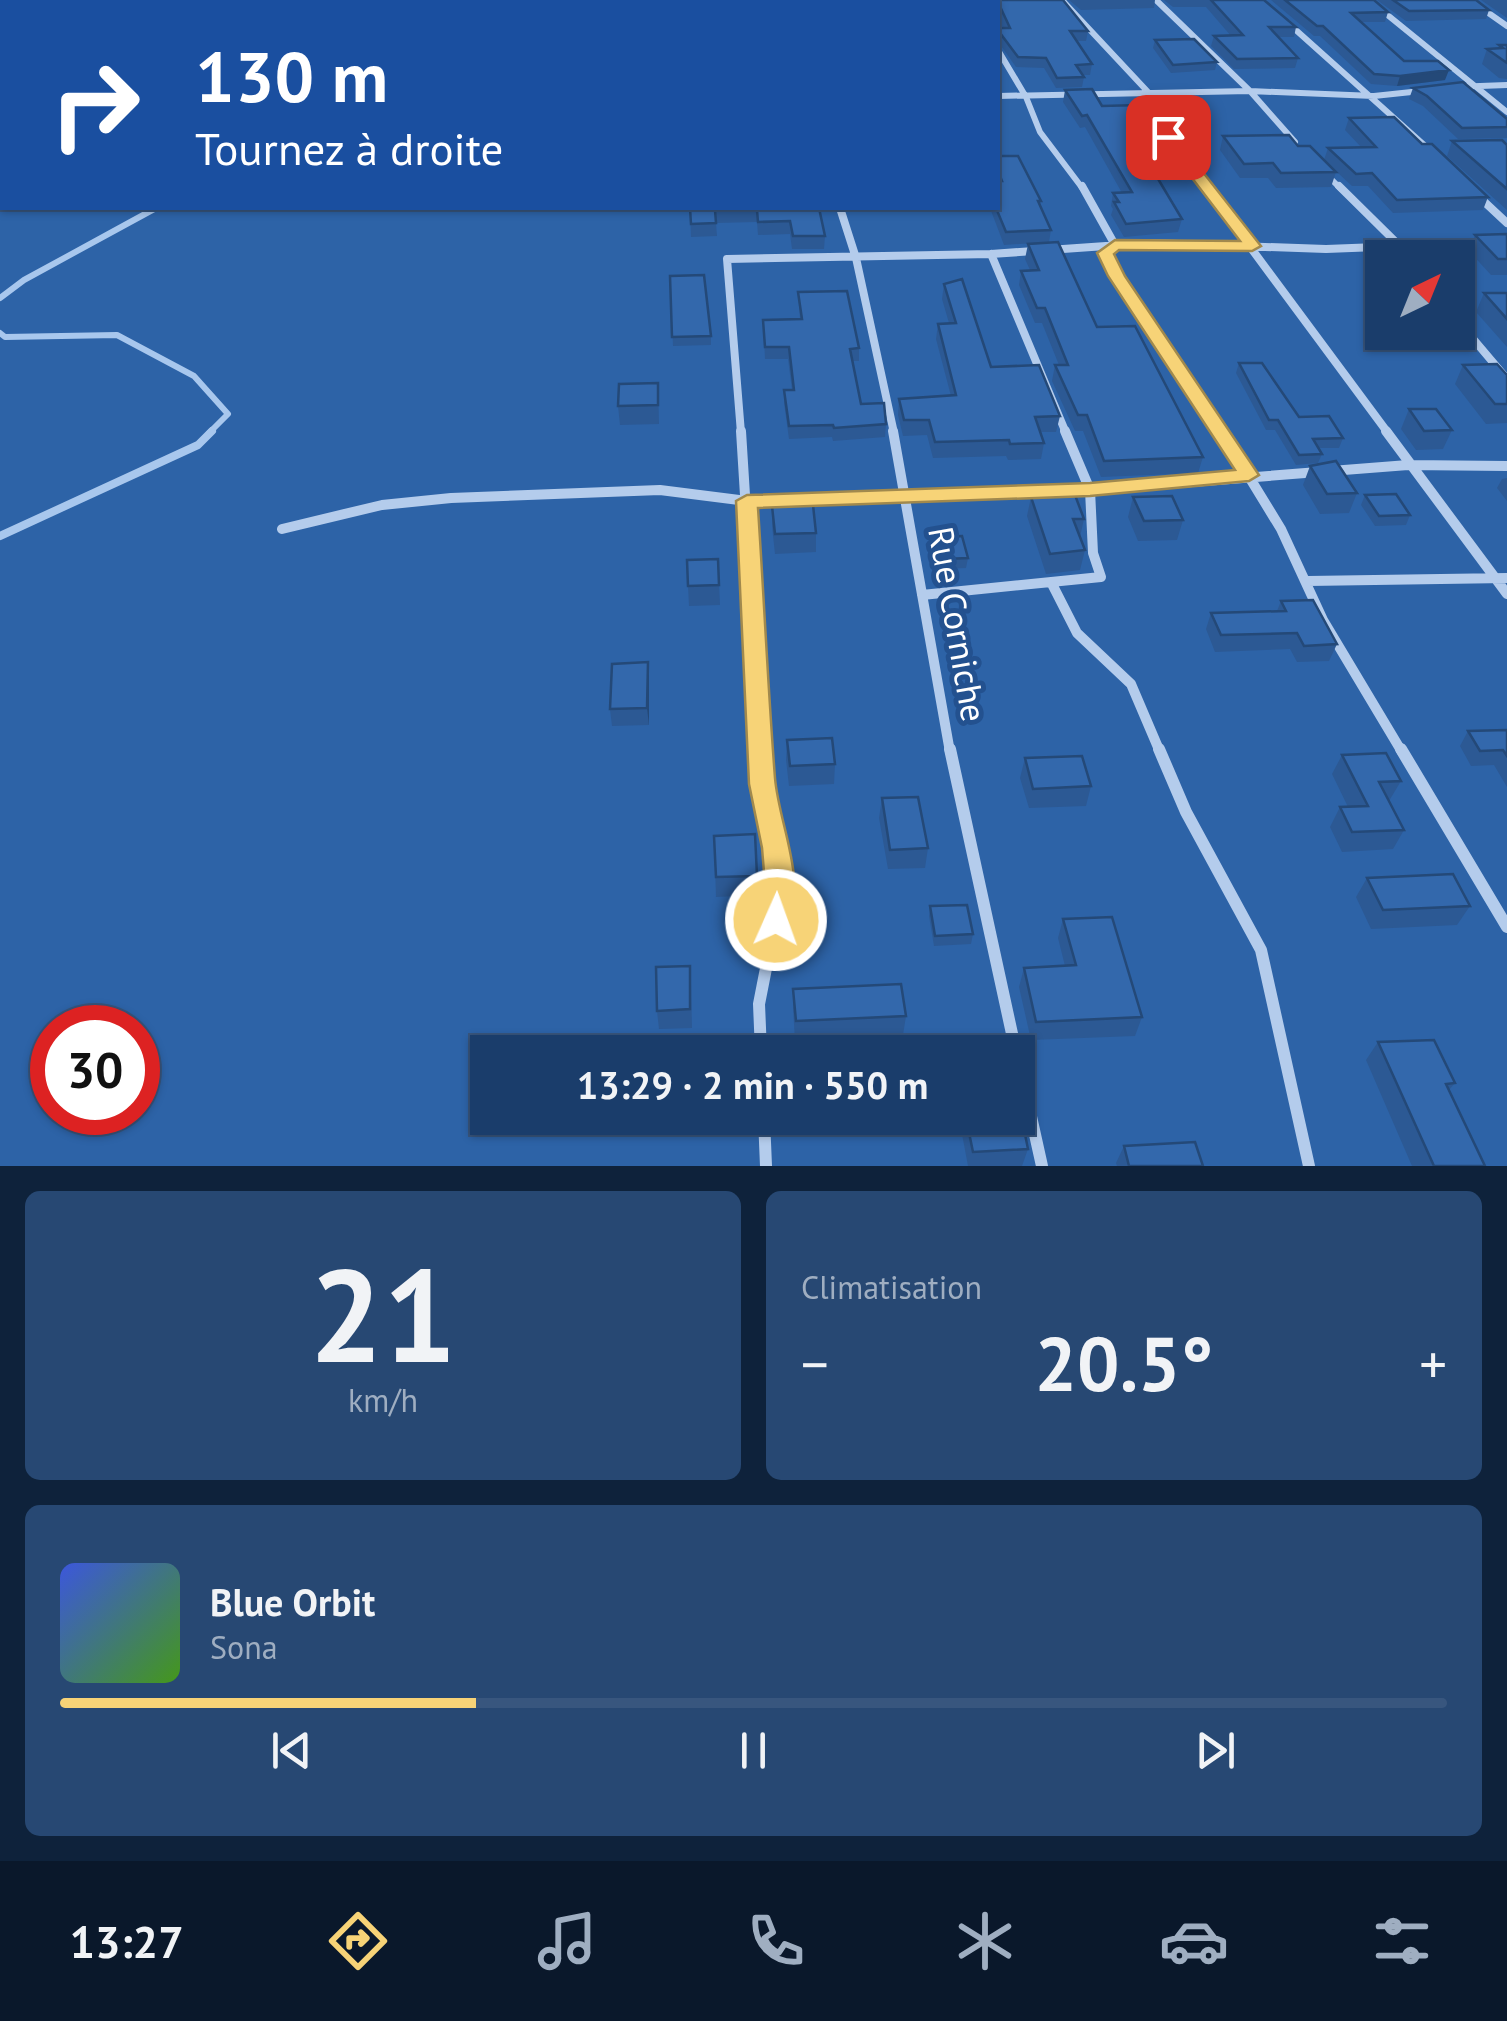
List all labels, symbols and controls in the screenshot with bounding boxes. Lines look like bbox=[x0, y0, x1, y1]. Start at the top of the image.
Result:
text: 130 m bbox=[195, 31, 388, 121]
icon: right bbox=[30, 40, 160, 170]
pin bbox=[1126, 95, 1211, 180]
icon: arrive bbox=[1141, 110, 1196, 165]
text: Tournez à droite bbox=[195, 119, 503, 177]
north arrow bbox=[1365, 240, 1475, 350]
map controls bbox=[1365, 240, 1475, 350]
street label: Rue Corniche bbox=[918, 523, 998, 725]
position arrow bbox=[724, 868, 828, 972]
speed limit sign: 30 bbox=[30, 1005, 160, 1135]
text: 13:29 · 2 min · 550 m bbox=[577, 1060, 928, 1109]
text: 21 bbox=[309, 1230, 457, 1398]
text: Climatisation bbox=[801, 1266, 982, 1308]
text: 20.5° bbox=[1035, 1315, 1213, 1412]
text: − bbox=[801, 1328, 829, 1399]
text: + bbox=[1419, 1328, 1447, 1399]
text: km/h bbox=[348, 1379, 418, 1421]
text: Blue Orbit bbox=[210, 1577, 375, 1626]
text: Sona bbox=[210, 1626, 278, 1668]
icon: previous bbox=[264, 1723, 319, 1778]
icon: pause bbox=[726, 1723, 781, 1778]
icon: next bbox=[1188, 1723, 1243, 1778]
icon: directions bbox=[323, 1906, 393, 1976]
icon: music bbox=[532, 1906, 602, 1976]
icon: phone bbox=[741, 1906, 811, 1976]
icon: climate bbox=[950, 1906, 1020, 1976]
icon: car bbox=[1159, 1906, 1229, 1976]
icon: filters bbox=[1367, 1906, 1437, 1976]
text: 13:27 bbox=[69, 1912, 184, 1970]

